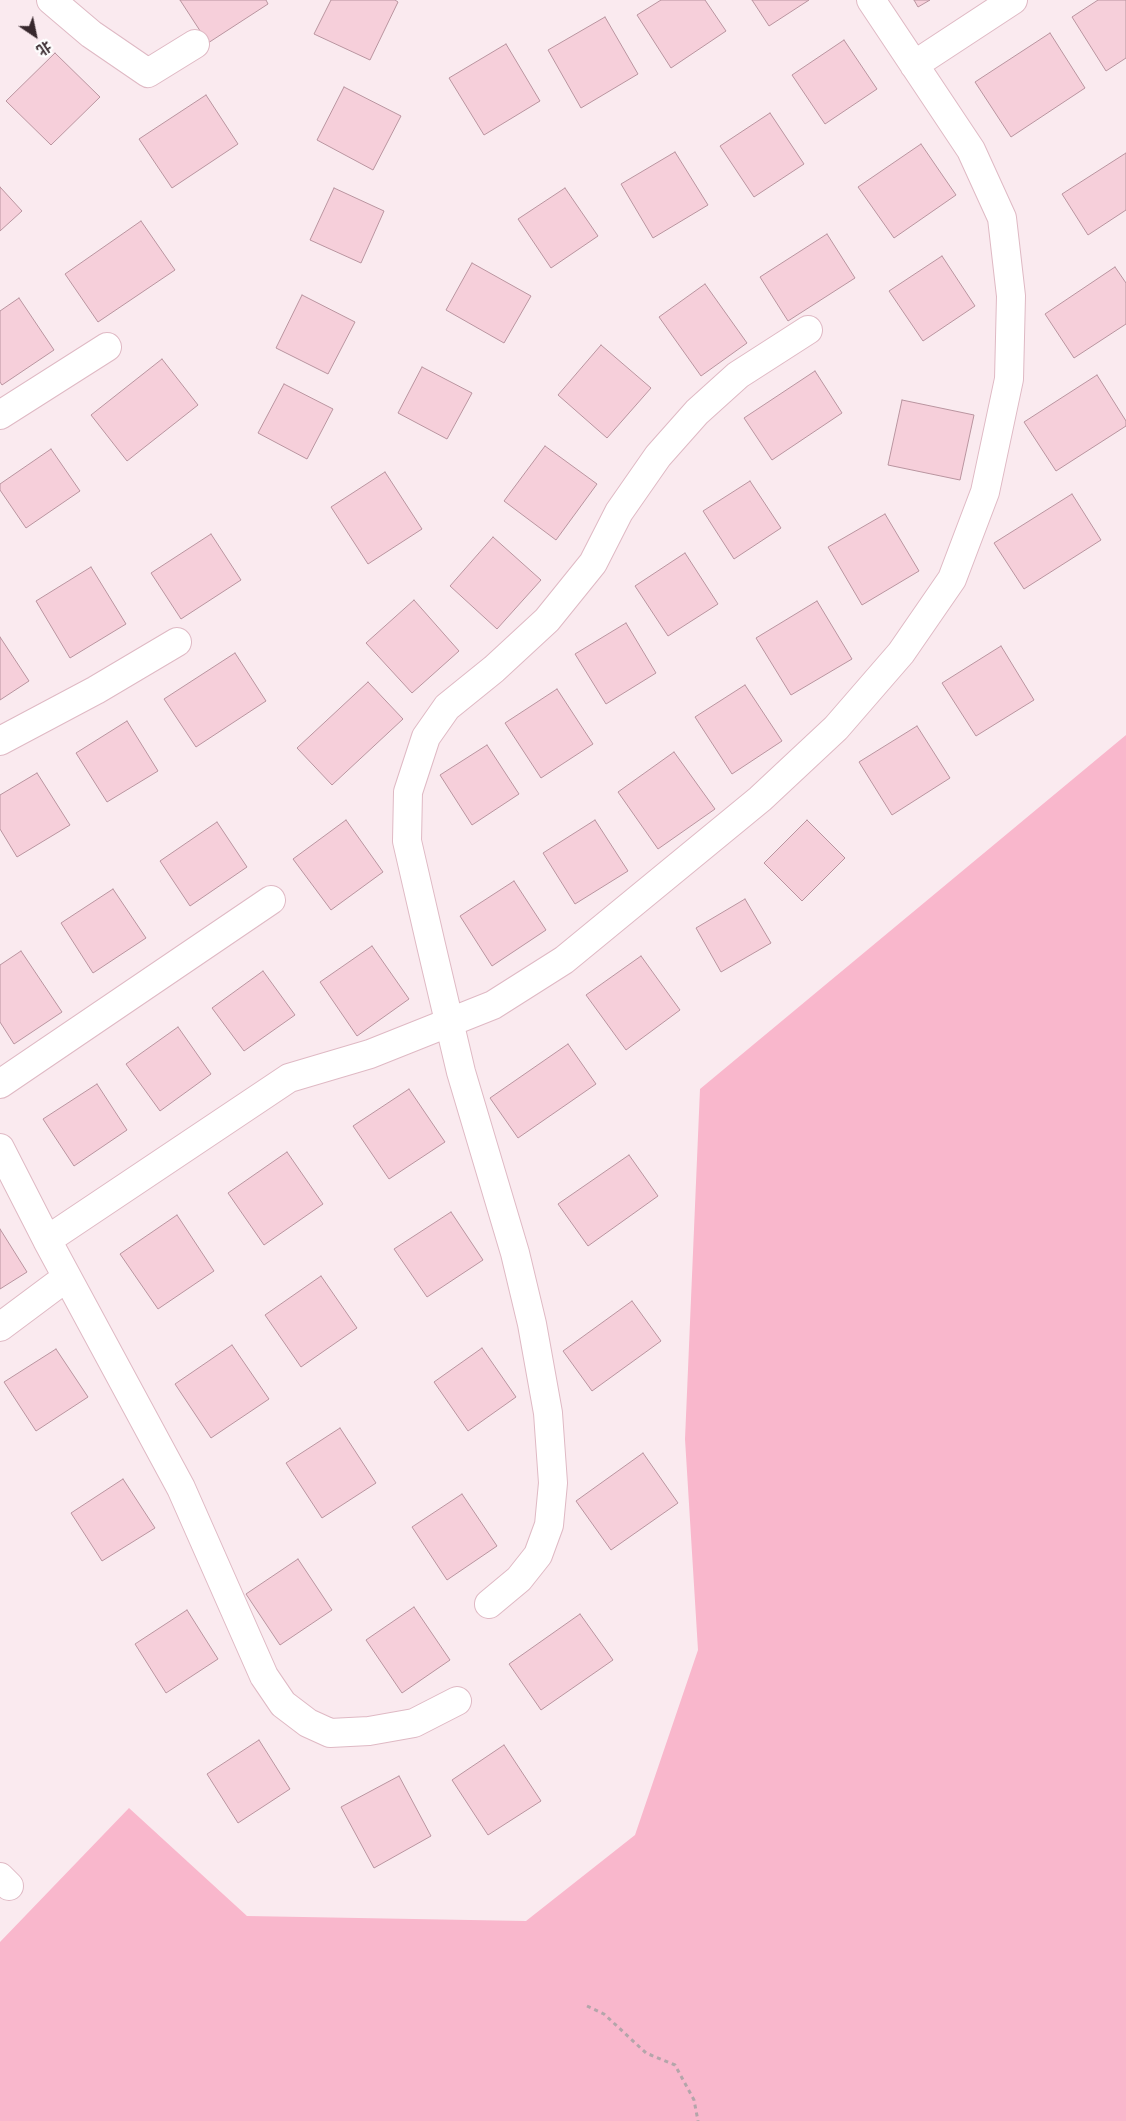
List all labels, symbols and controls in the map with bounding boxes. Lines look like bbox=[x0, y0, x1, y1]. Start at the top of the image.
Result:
north arrow bbox=[10, 10, 60, 60]
text: 北 bbox=[34, 38, 54, 58]

